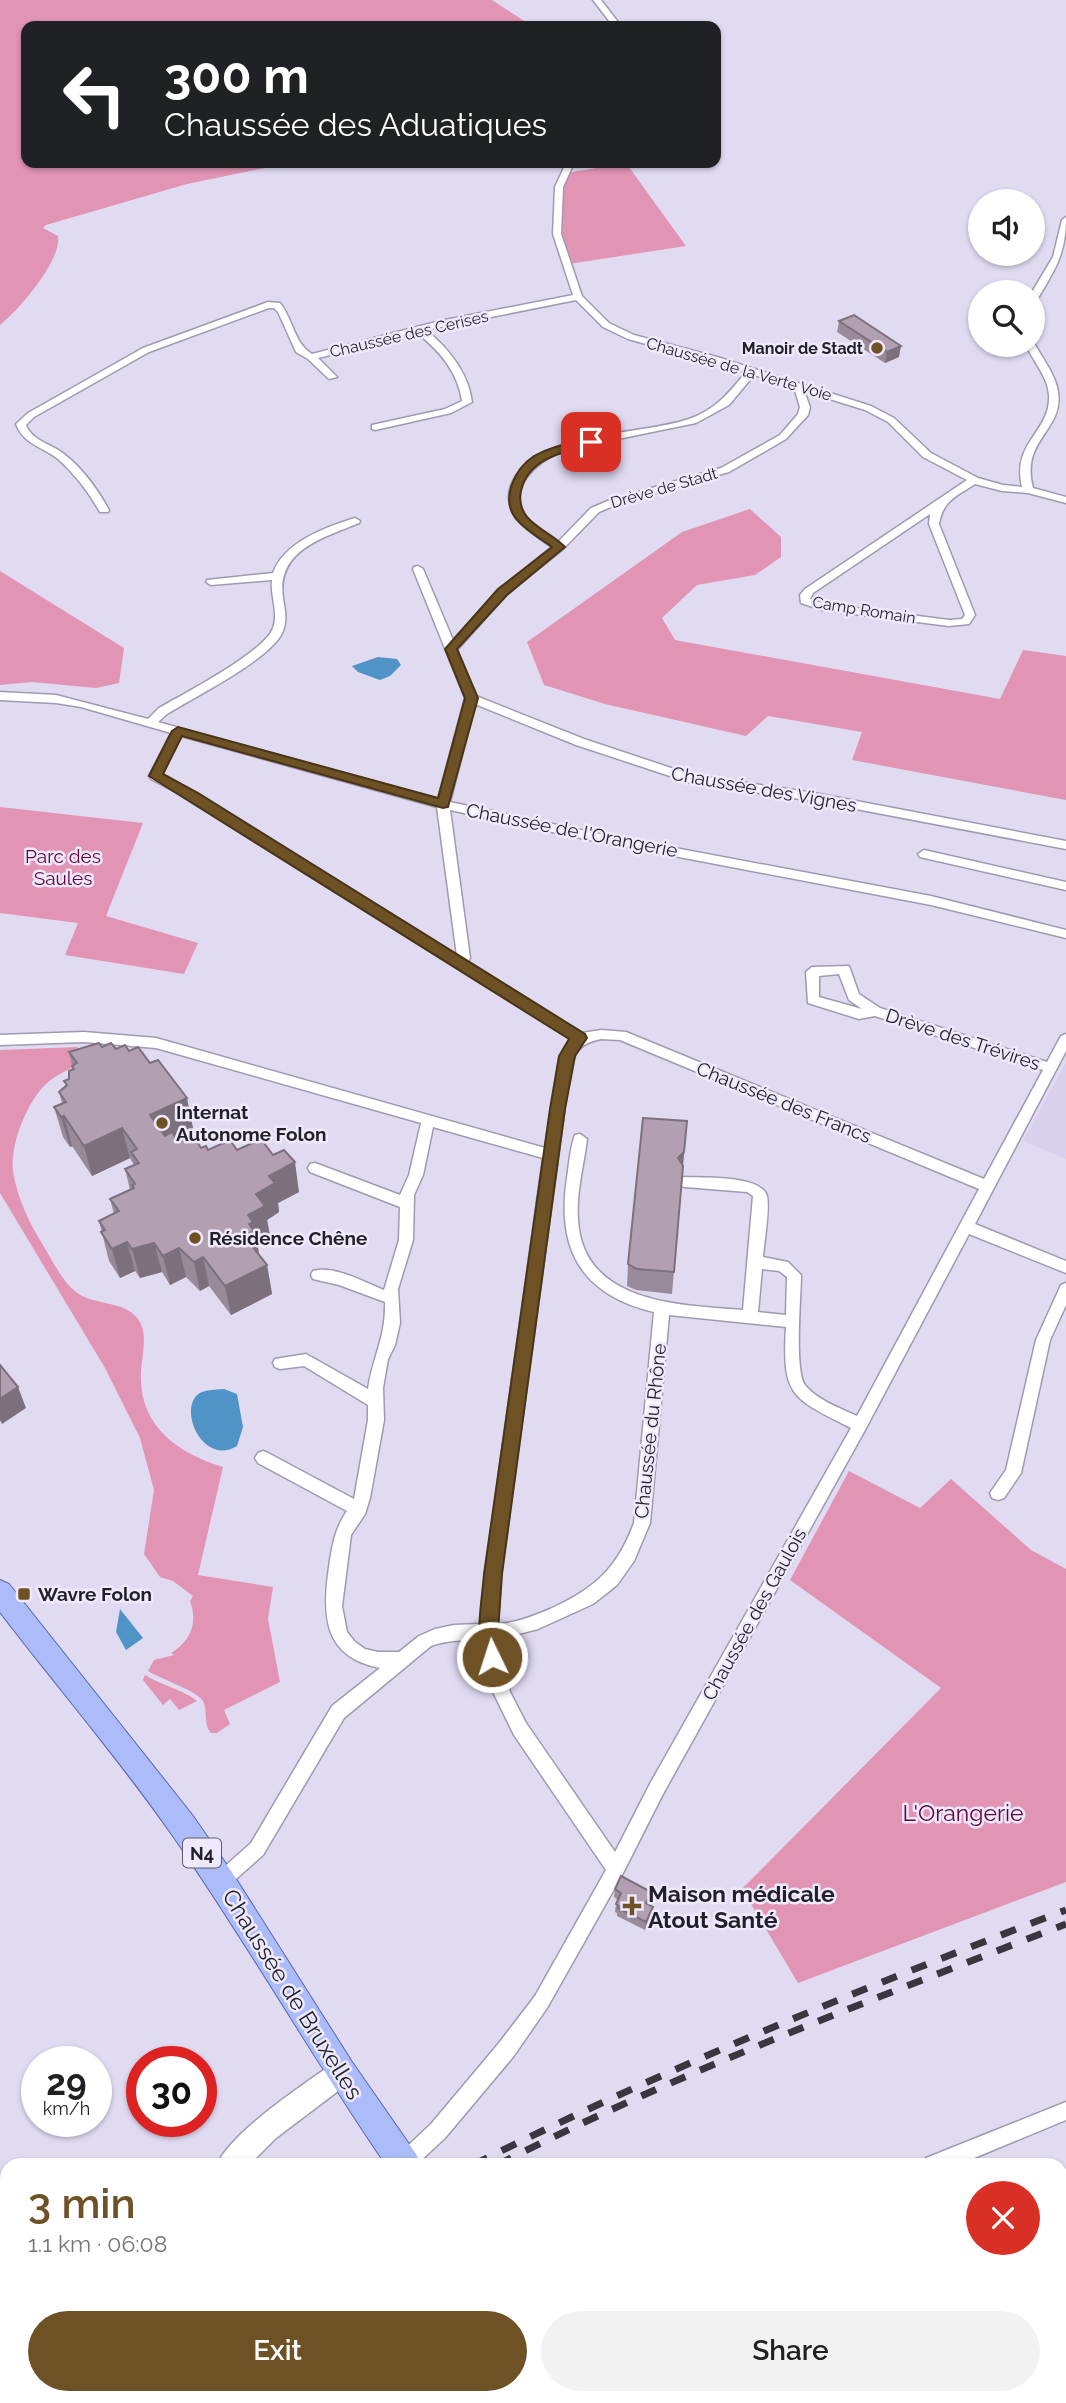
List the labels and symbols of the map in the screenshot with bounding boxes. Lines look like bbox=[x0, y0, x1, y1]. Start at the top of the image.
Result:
street label: Chaussée des Cerises bbox=[328, 306, 490, 362]
street label: Chaussée de la Verte Voie bbox=[644, 333, 834, 405]
place label: Manoir de Stadt bbox=[742, 339, 863, 358]
marker: Manoir de Stadt bbox=[869, 340, 885, 356]
pin bbox=[561, 412, 621, 472]
street label: Drève de Stadt bbox=[608, 464, 720, 512]
street label: Camp Romain bbox=[811, 592, 917, 628]
street label: Chaussée des Vignes bbox=[670, 762, 858, 816]
street label: Chaussée de l'Orangerie bbox=[464, 799, 680, 861]
park label: Parc des Saules bbox=[25, 845, 101, 889]
street label: Drève des Trévires bbox=[883, 1004, 1043, 1074]
street label: Chaussée des Francs bbox=[693, 1057, 875, 1147]
place label: Internat Autonome Folon bbox=[176, 1101, 326, 1145]
marker: Internat Autonome Folon bbox=[154, 1115, 170, 1131]
place label: Résidence Chêne bbox=[209, 1227, 367, 1249]
marker: Résidence Chêne bbox=[187, 1230, 203, 1246]
street label: Chaussée du Rhône bbox=[630, 1342, 670, 1520]
street label: Chaussée des Gaulois bbox=[698, 1524, 810, 1704]
place label: Wavre Folon bbox=[38, 1583, 152, 1605]
marker: Wavre Folon bbox=[16, 1586, 32, 1602]
position arrow bbox=[455, 1620, 529, 1694]
park label: L'Orangerie bbox=[902, 1799, 1024, 1826]
road number: N4 bbox=[183, 1839, 221, 1868]
place label: Maison médicale Atout Santé bbox=[648, 1880, 835, 1933]
street label: Chaussée de Bruxelles bbox=[217, 1884, 369, 2104]
marker: Maison médicale Atout Santé bbox=[622, 1896, 642, 1916]
speed limit sign: 30 bbox=[126, 2046, 217, 2137]

